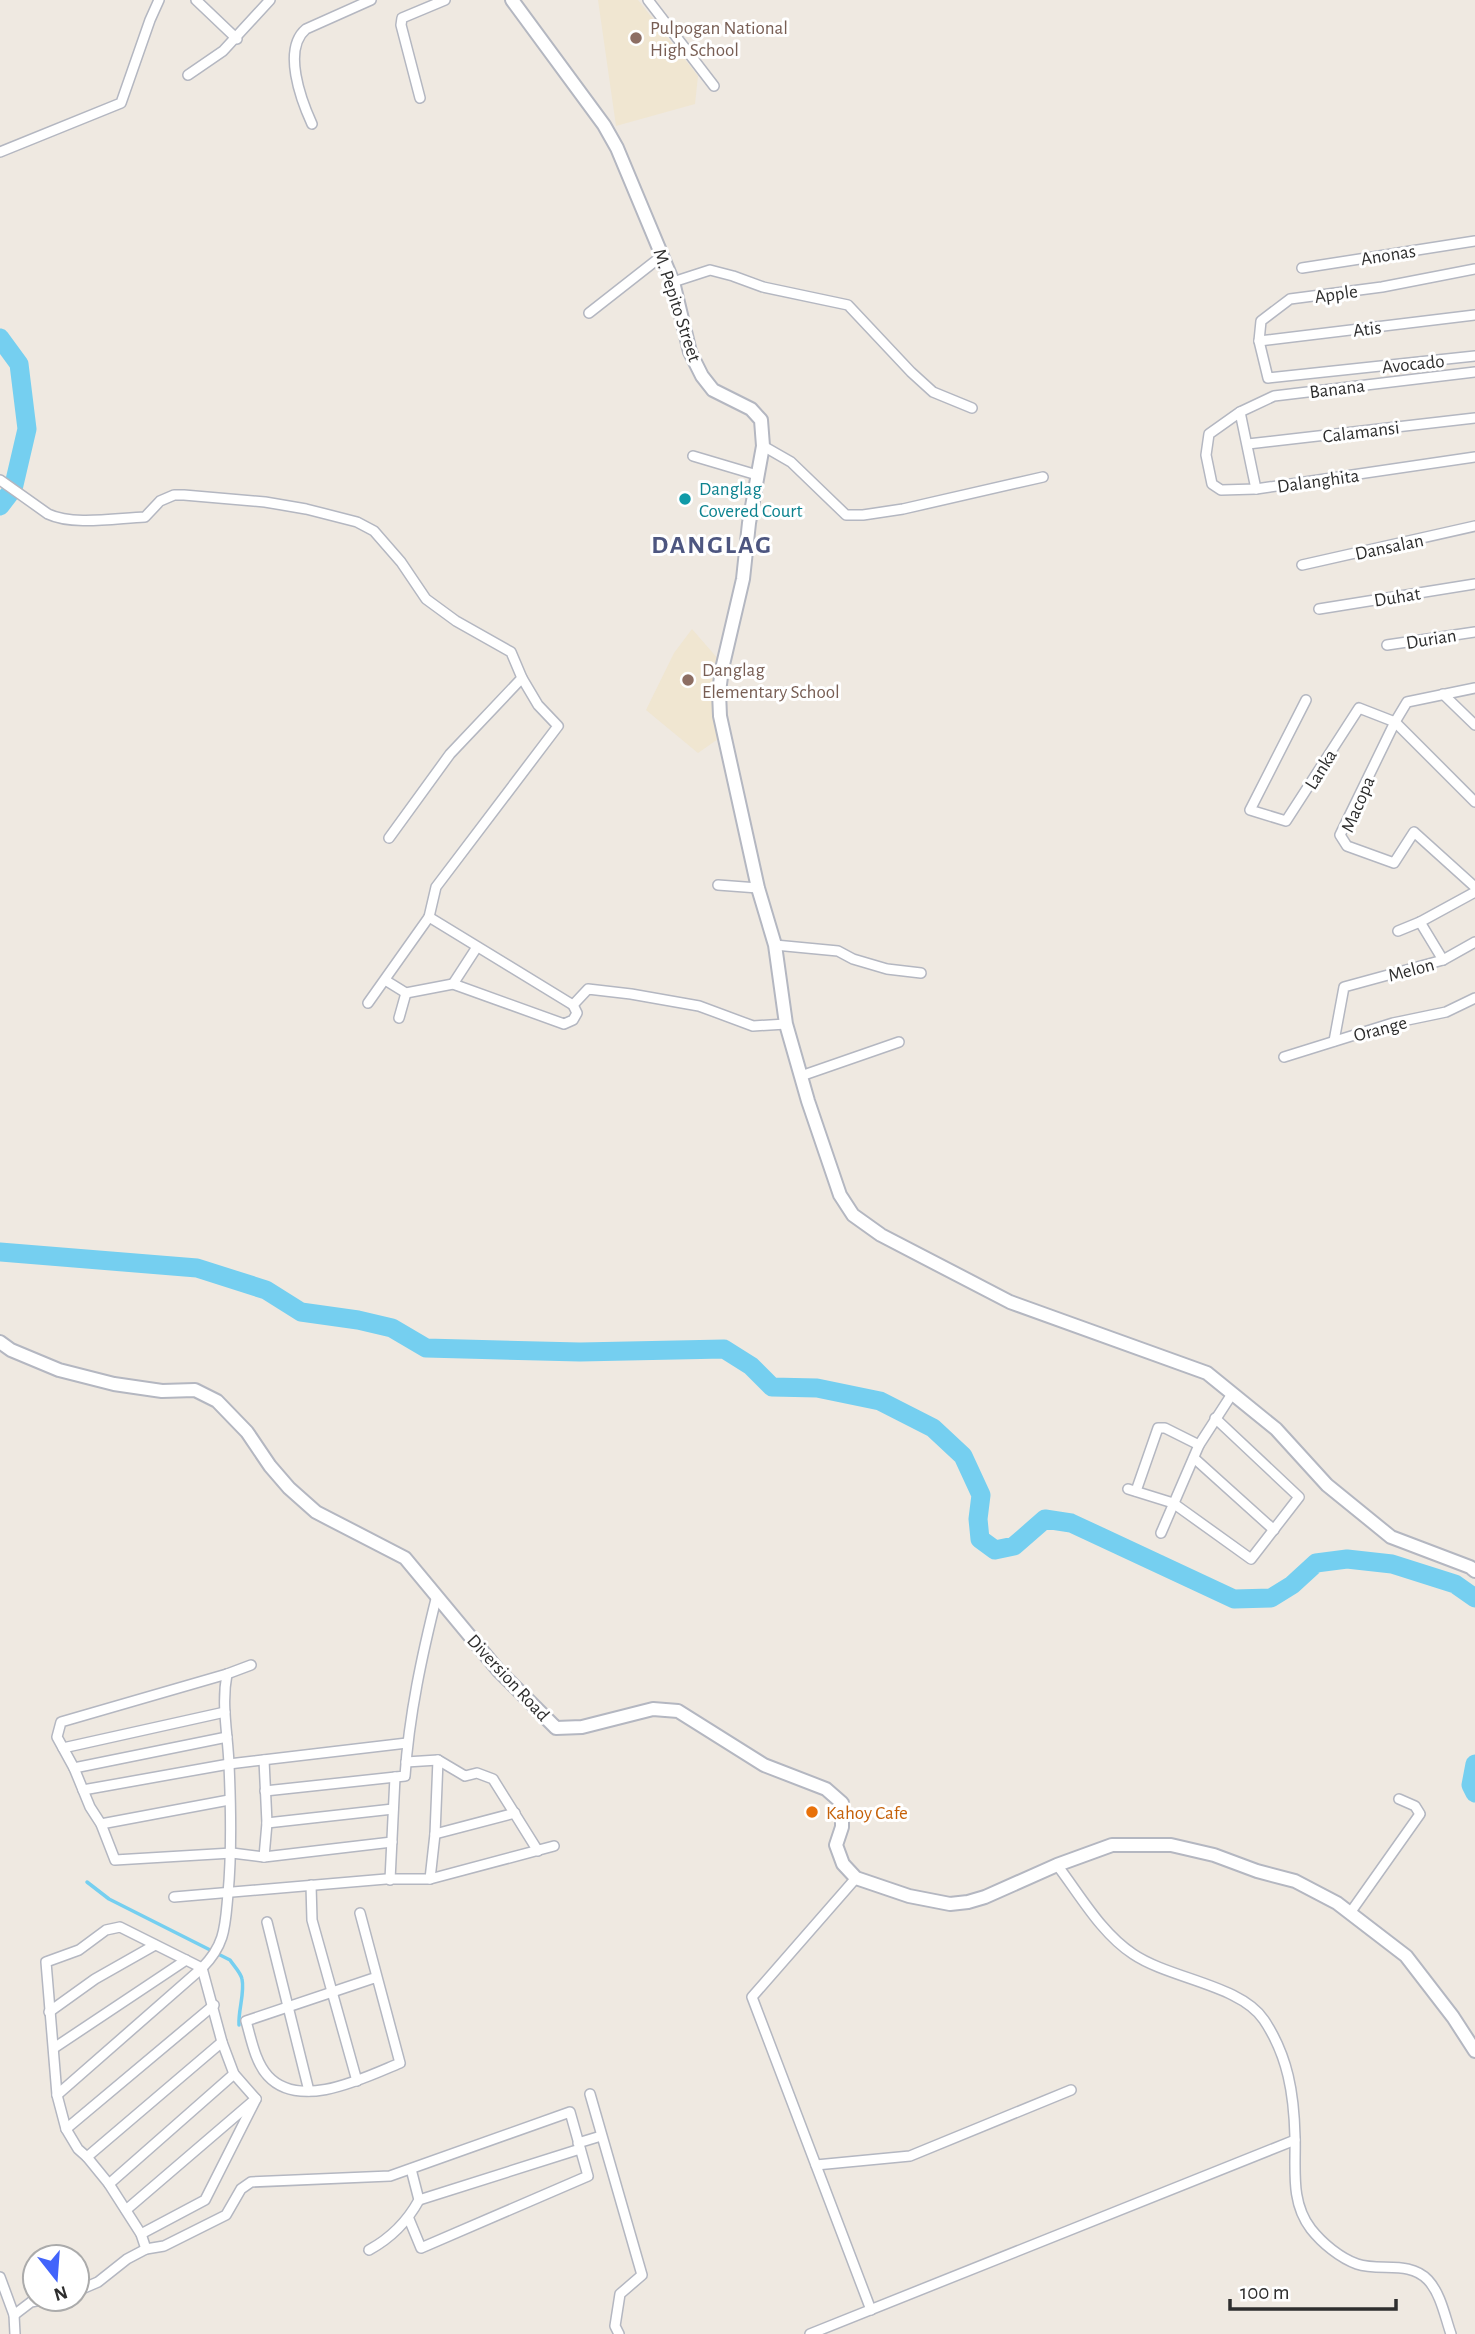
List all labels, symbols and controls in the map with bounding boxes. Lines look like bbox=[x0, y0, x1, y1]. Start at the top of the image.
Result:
place label: Pulpogan National High School bbox=[650, 19, 788, 60]
marker: Pulpogan National High School bbox=[628, 30, 644, 46]
street label: Anonas bbox=[1359, 242, 1417, 269]
street label: M. Pepito Street bbox=[649, 247, 704, 364]
street label: Apple bbox=[1313, 282, 1359, 307]
street label: Atis bbox=[1352, 318, 1382, 341]
street label: Avocado bbox=[1381, 352, 1445, 377]
street label: Banana bbox=[1308, 377, 1366, 402]
street label: Calamansi bbox=[1322, 418, 1401, 447]
street label: Dalanghita bbox=[1276, 466, 1361, 497]
place label: Danglag Covered Court bbox=[699, 480, 802, 521]
marker: Danglag Covered Court bbox=[677, 491, 693, 507]
street label: Dansalan bbox=[1353, 531, 1425, 564]
district label: DANGLAG bbox=[651, 532, 773, 558]
street label: Duhat bbox=[1373, 584, 1422, 611]
street label: Durian bbox=[1405, 626, 1458, 653]
place label: Danglag Elementary School bbox=[702, 661, 840, 702]
marker: Danglag Elementary School bbox=[680, 672, 696, 688]
street label: Lanka bbox=[1302, 746, 1341, 793]
street label: Macopa bbox=[1338, 774, 1379, 835]
street label: Melon bbox=[1386, 955, 1437, 986]
street label: Orange bbox=[1352, 1013, 1409, 1046]
street label: Diversion Road bbox=[463, 1631, 553, 1725]
marker: Kahoy Cafe bbox=[804, 1804, 820, 1820]
place label: Kahoy Cafe bbox=[826, 1804, 908, 1823]
north arrow bbox=[21, 2243, 91, 2313]
scale bar bbox=[1230, 2268, 1396, 2312]
text: N bbox=[51, 2282, 70, 2304]
text: 100 m bbox=[1240, 2282, 1290, 2303]

